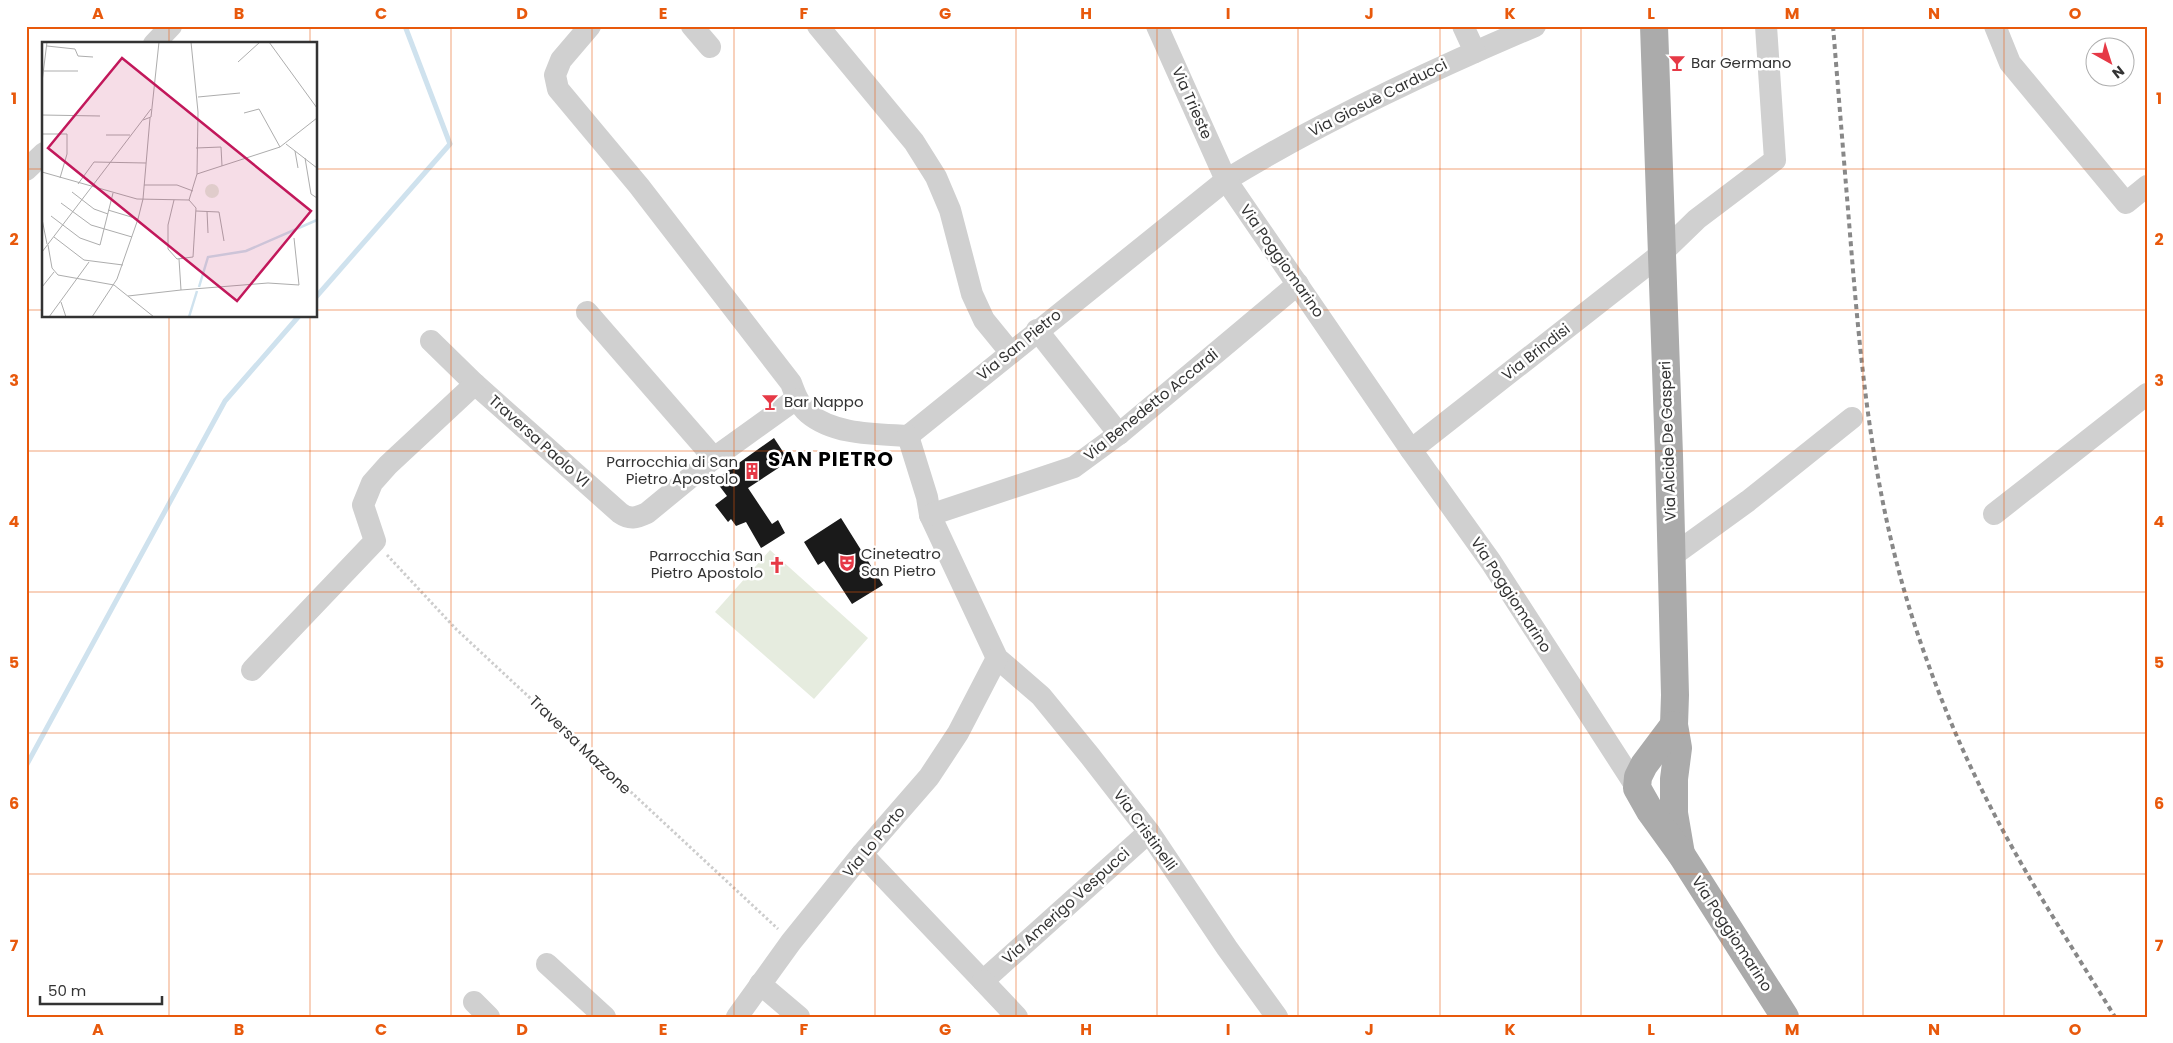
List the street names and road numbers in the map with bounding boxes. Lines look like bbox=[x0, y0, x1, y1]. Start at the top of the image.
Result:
street label: Via Giosuè Carducci bbox=[1305, 54, 1451, 142]
street label: Via Trieste bbox=[1167, 63, 1218, 142]
street label: Via Poggiomarino bbox=[1235, 200, 1329, 322]
street label: Via San Pietro bbox=[972, 304, 1065, 385]
street label: Via Brindisi bbox=[1497, 318, 1574, 385]
street label: Via Benedetto Accardi bbox=[1079, 344, 1222, 465]
street label: Via Alcide De Gasperi bbox=[1654, 361, 1681, 521]
street label: Traversa Paolo VI bbox=[484, 390, 594, 491]
street label: Via Poggiomarino bbox=[1466, 533, 1557, 657]
street label: Traversa Mazzone bbox=[525, 690, 636, 799]
street label: Via Cristinelli bbox=[1109, 785, 1182, 875]
street label: Via Lo Porto bbox=[838, 802, 910, 882]
street label: Via Amerigo Vespucci bbox=[997, 843, 1134, 969]
street label: Via Poggiomarino bbox=[1687, 872, 1778, 996]

